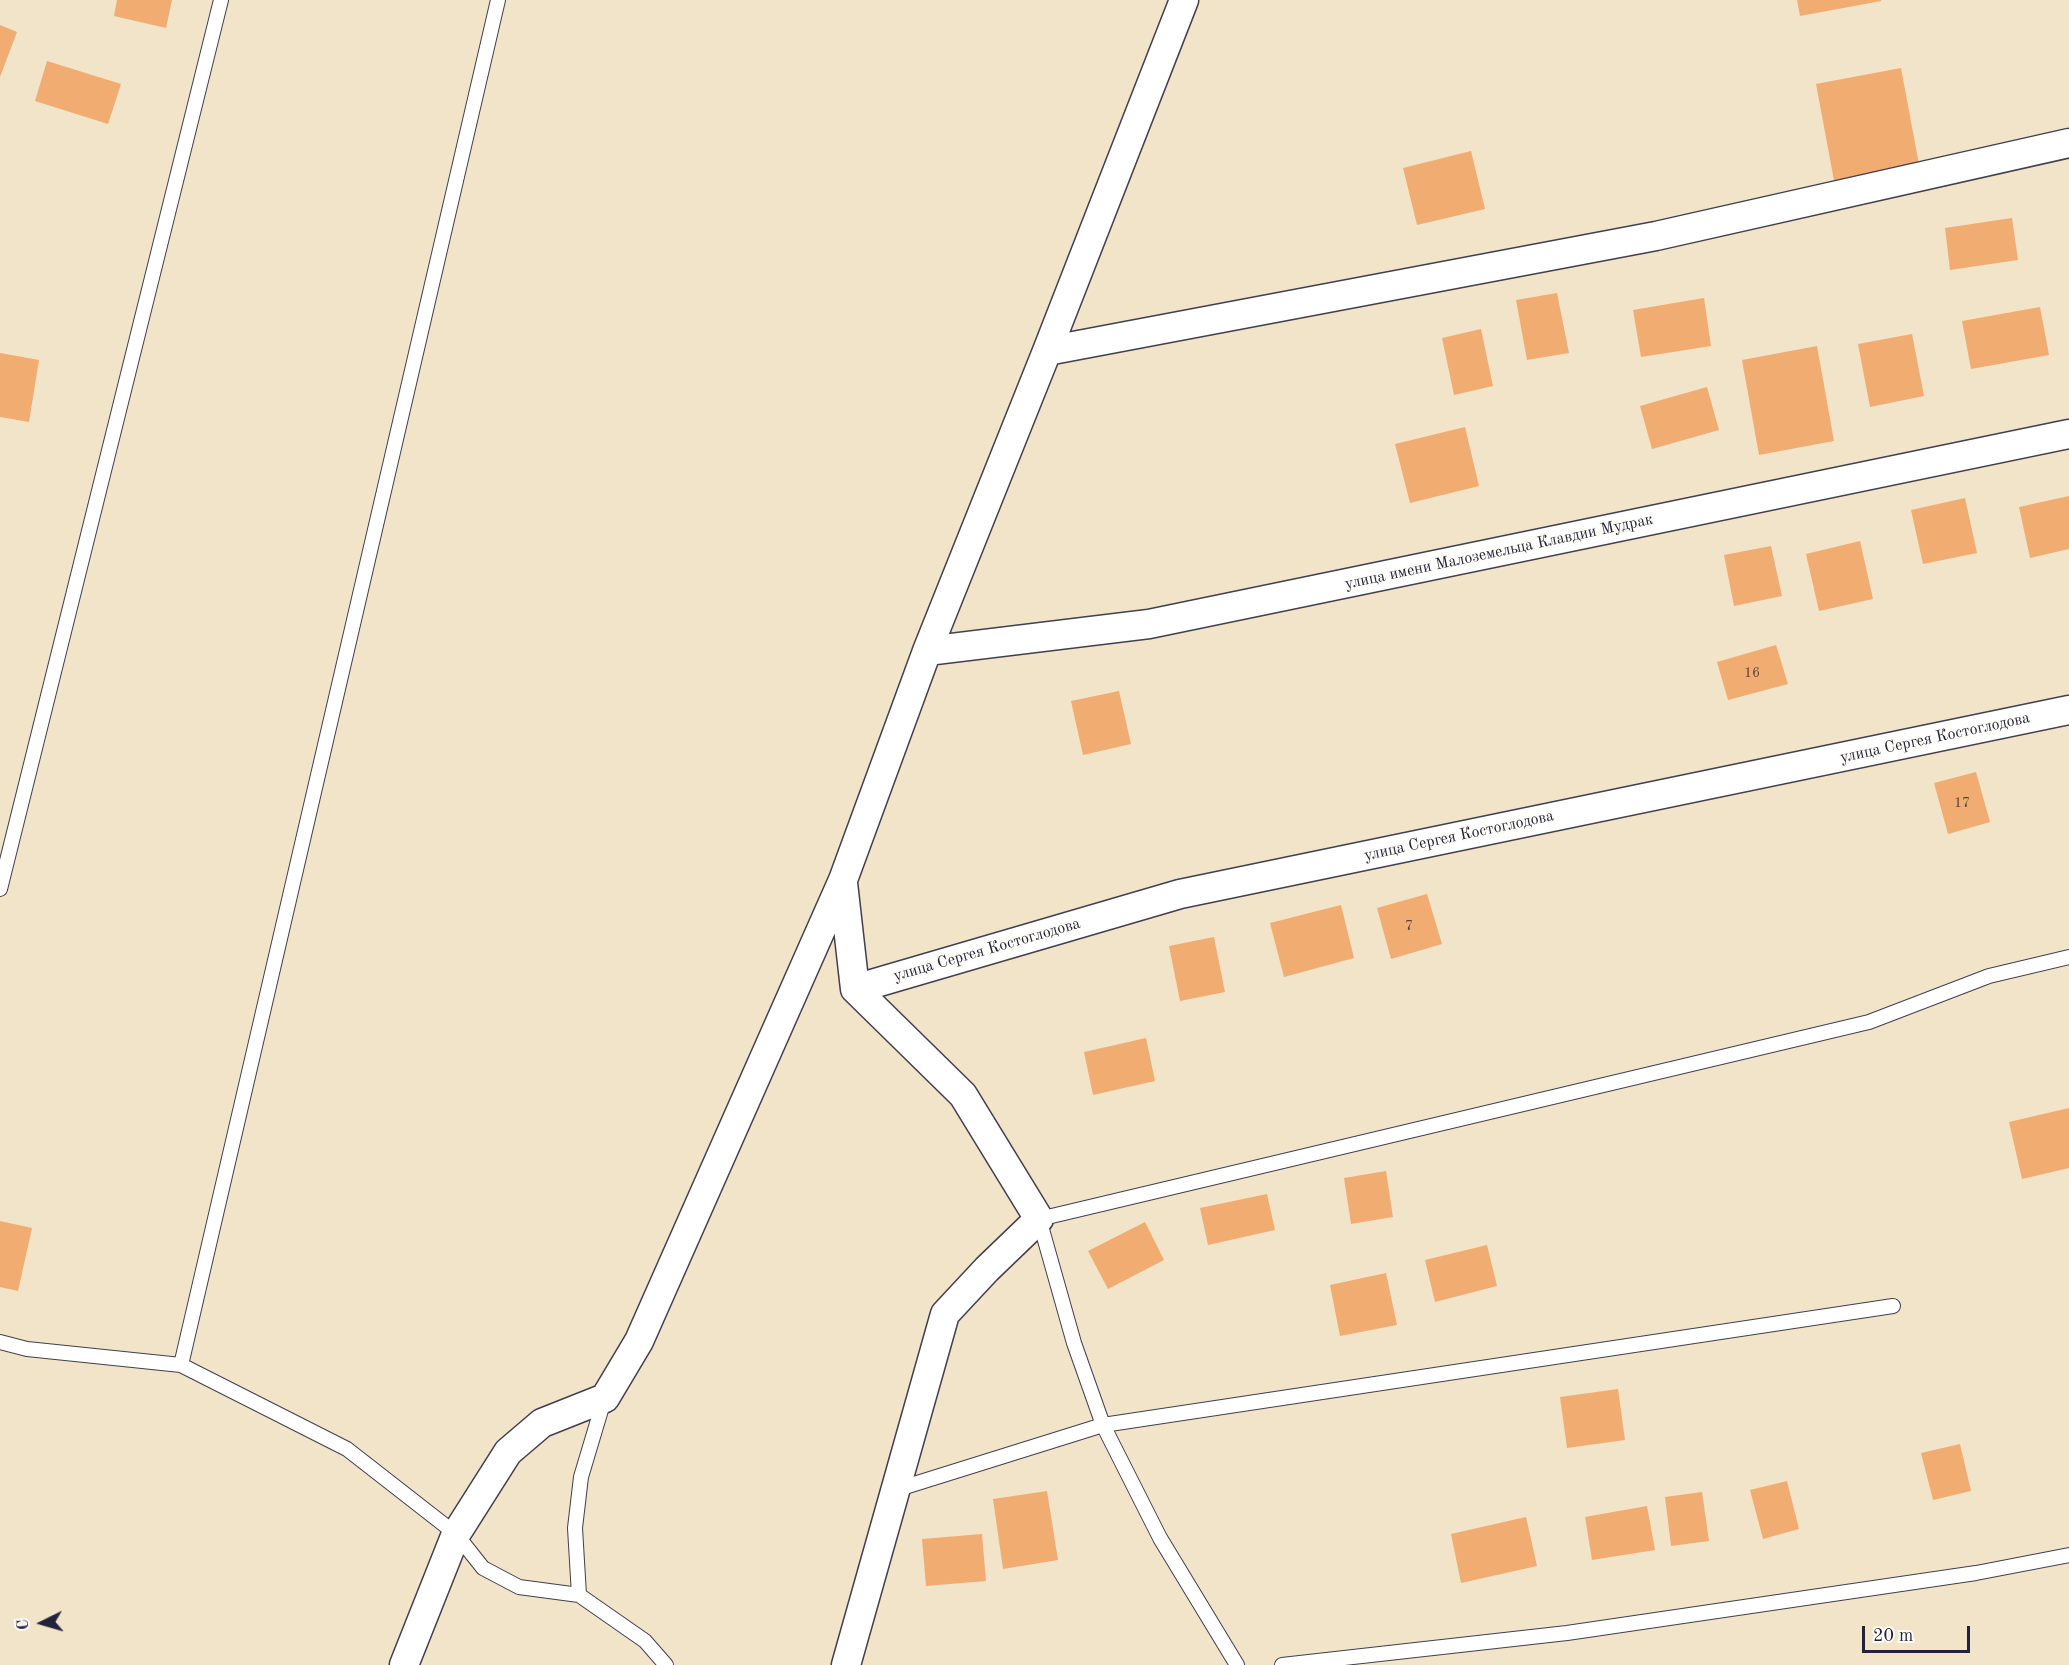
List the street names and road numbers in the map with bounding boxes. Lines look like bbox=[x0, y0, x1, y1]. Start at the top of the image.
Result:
street label: улица имени Малоземельца Клавдии Мудрак bbox=[1343, 510, 1655, 594]
street label: улица Сергея Костоглодова bbox=[1838, 708, 2032, 768]
street label: улица Сергея Костоглодова bbox=[1362, 806, 1556, 866]
street label: улица Сергея Костоглодова bbox=[891, 914, 1083, 986]

